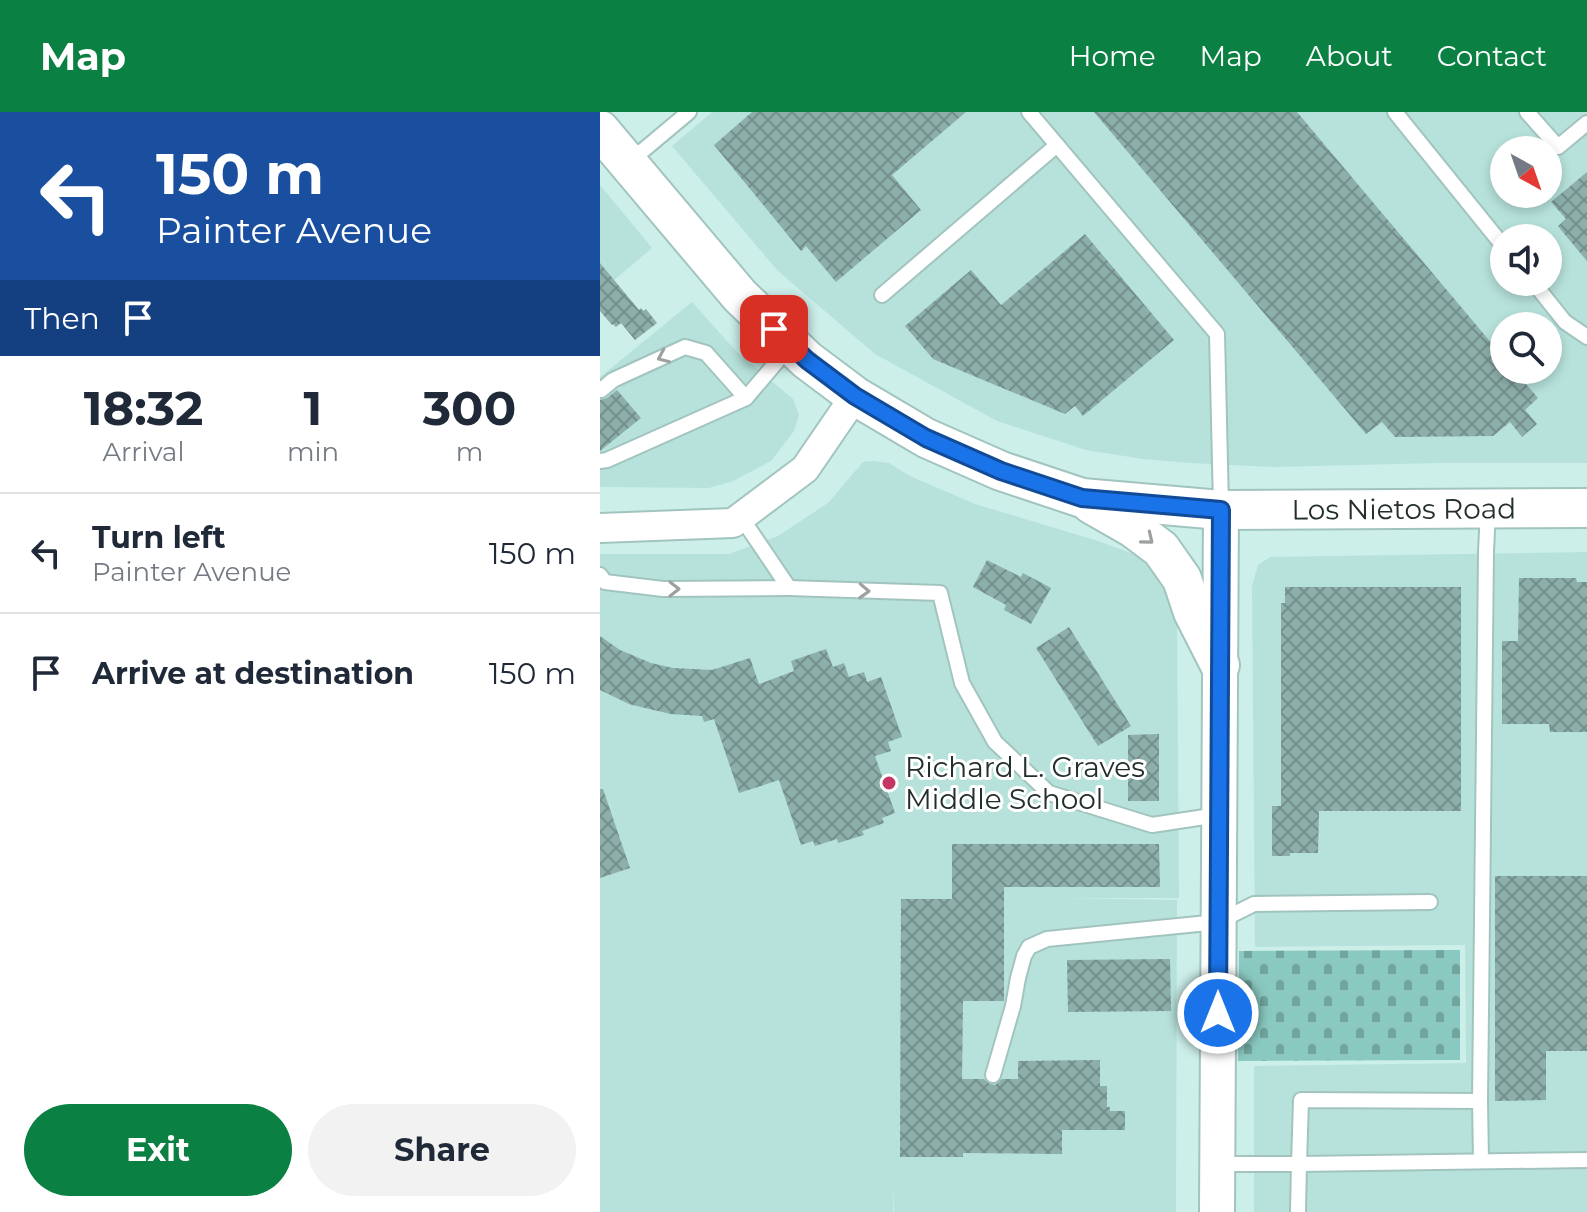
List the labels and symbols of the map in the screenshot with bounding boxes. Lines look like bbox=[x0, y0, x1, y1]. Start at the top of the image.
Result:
north arrow bbox=[1490, 136, 1562, 208]
pin bbox=[740, 295, 808, 363]
one-way arrow bbox=[657, 347, 671, 363]
street label: Los Nietos Road bbox=[1291, 491, 1516, 527]
one-way arrow bbox=[1139, 530, 1154, 544]
one-way arrow bbox=[668, 580, 681, 598]
one-way arrow bbox=[858, 582, 871, 599]
place label: Richard L. Graves Middle School bbox=[905, 750, 1145, 816]
marker: Richard L. Graves Middle School bbox=[880, 774, 898, 792]
position arrow bbox=[1176, 971, 1260, 1055]

